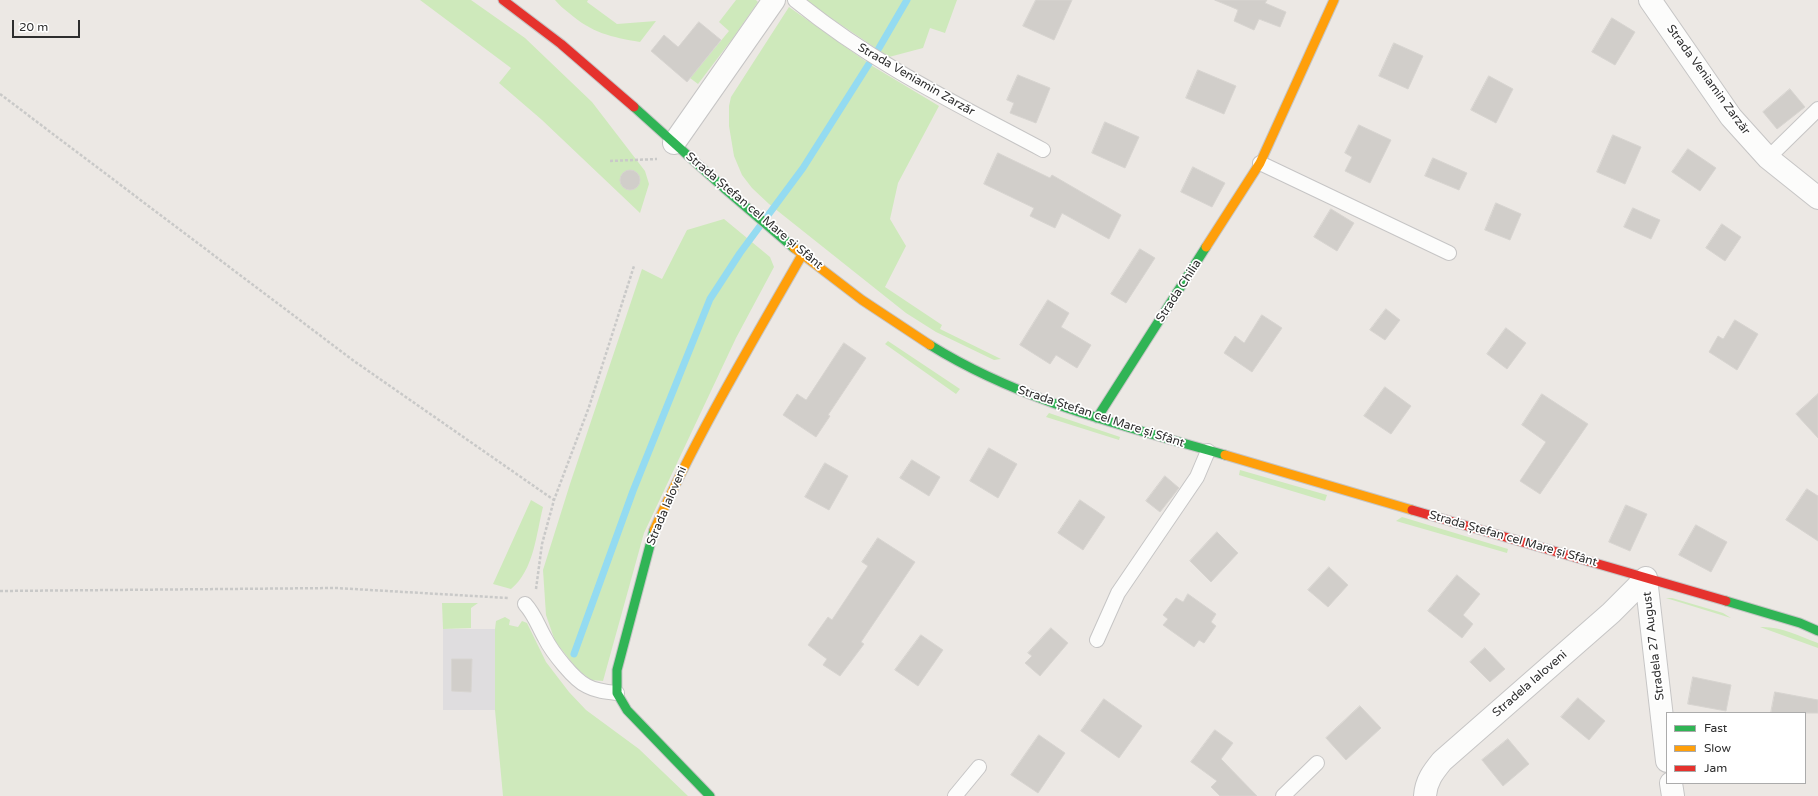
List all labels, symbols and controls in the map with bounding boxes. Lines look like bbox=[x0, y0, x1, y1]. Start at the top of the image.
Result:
scale bar bbox=[14, 12, 82, 38]
text: 20 m bbox=[19, 20, 48, 34]
street label: Strada Veniamin Zarzăr bbox=[1663, 22, 1753, 138]
street label: Strada Veniamin Zarzăr bbox=[855, 41, 977, 119]
street label: Strada Ștefan cel Mare și Sfânt bbox=[683, 149, 825, 273]
street label: Strada Chilia bbox=[1153, 257, 1205, 325]
street label: Strada Ștefan cel Mare și Sfânt bbox=[1016, 383, 1186, 451]
street label: Strada Ialoveni bbox=[644, 464, 690, 548]
street label: Strada Ștefan cel Mare și Sfânt bbox=[1427, 508, 1599, 570]
street label: Stradela 27 August bbox=[1640, 591, 1668, 701]
street label: Stradela Ialoveni bbox=[1490, 648, 1570, 720]
legend bbox=[1666, 712, 1806, 784]
text: Fast bbox=[1704, 721, 1727, 735]
text: Slow bbox=[1704, 741, 1731, 755]
text: Jam bbox=[1704, 761, 1727, 775]

